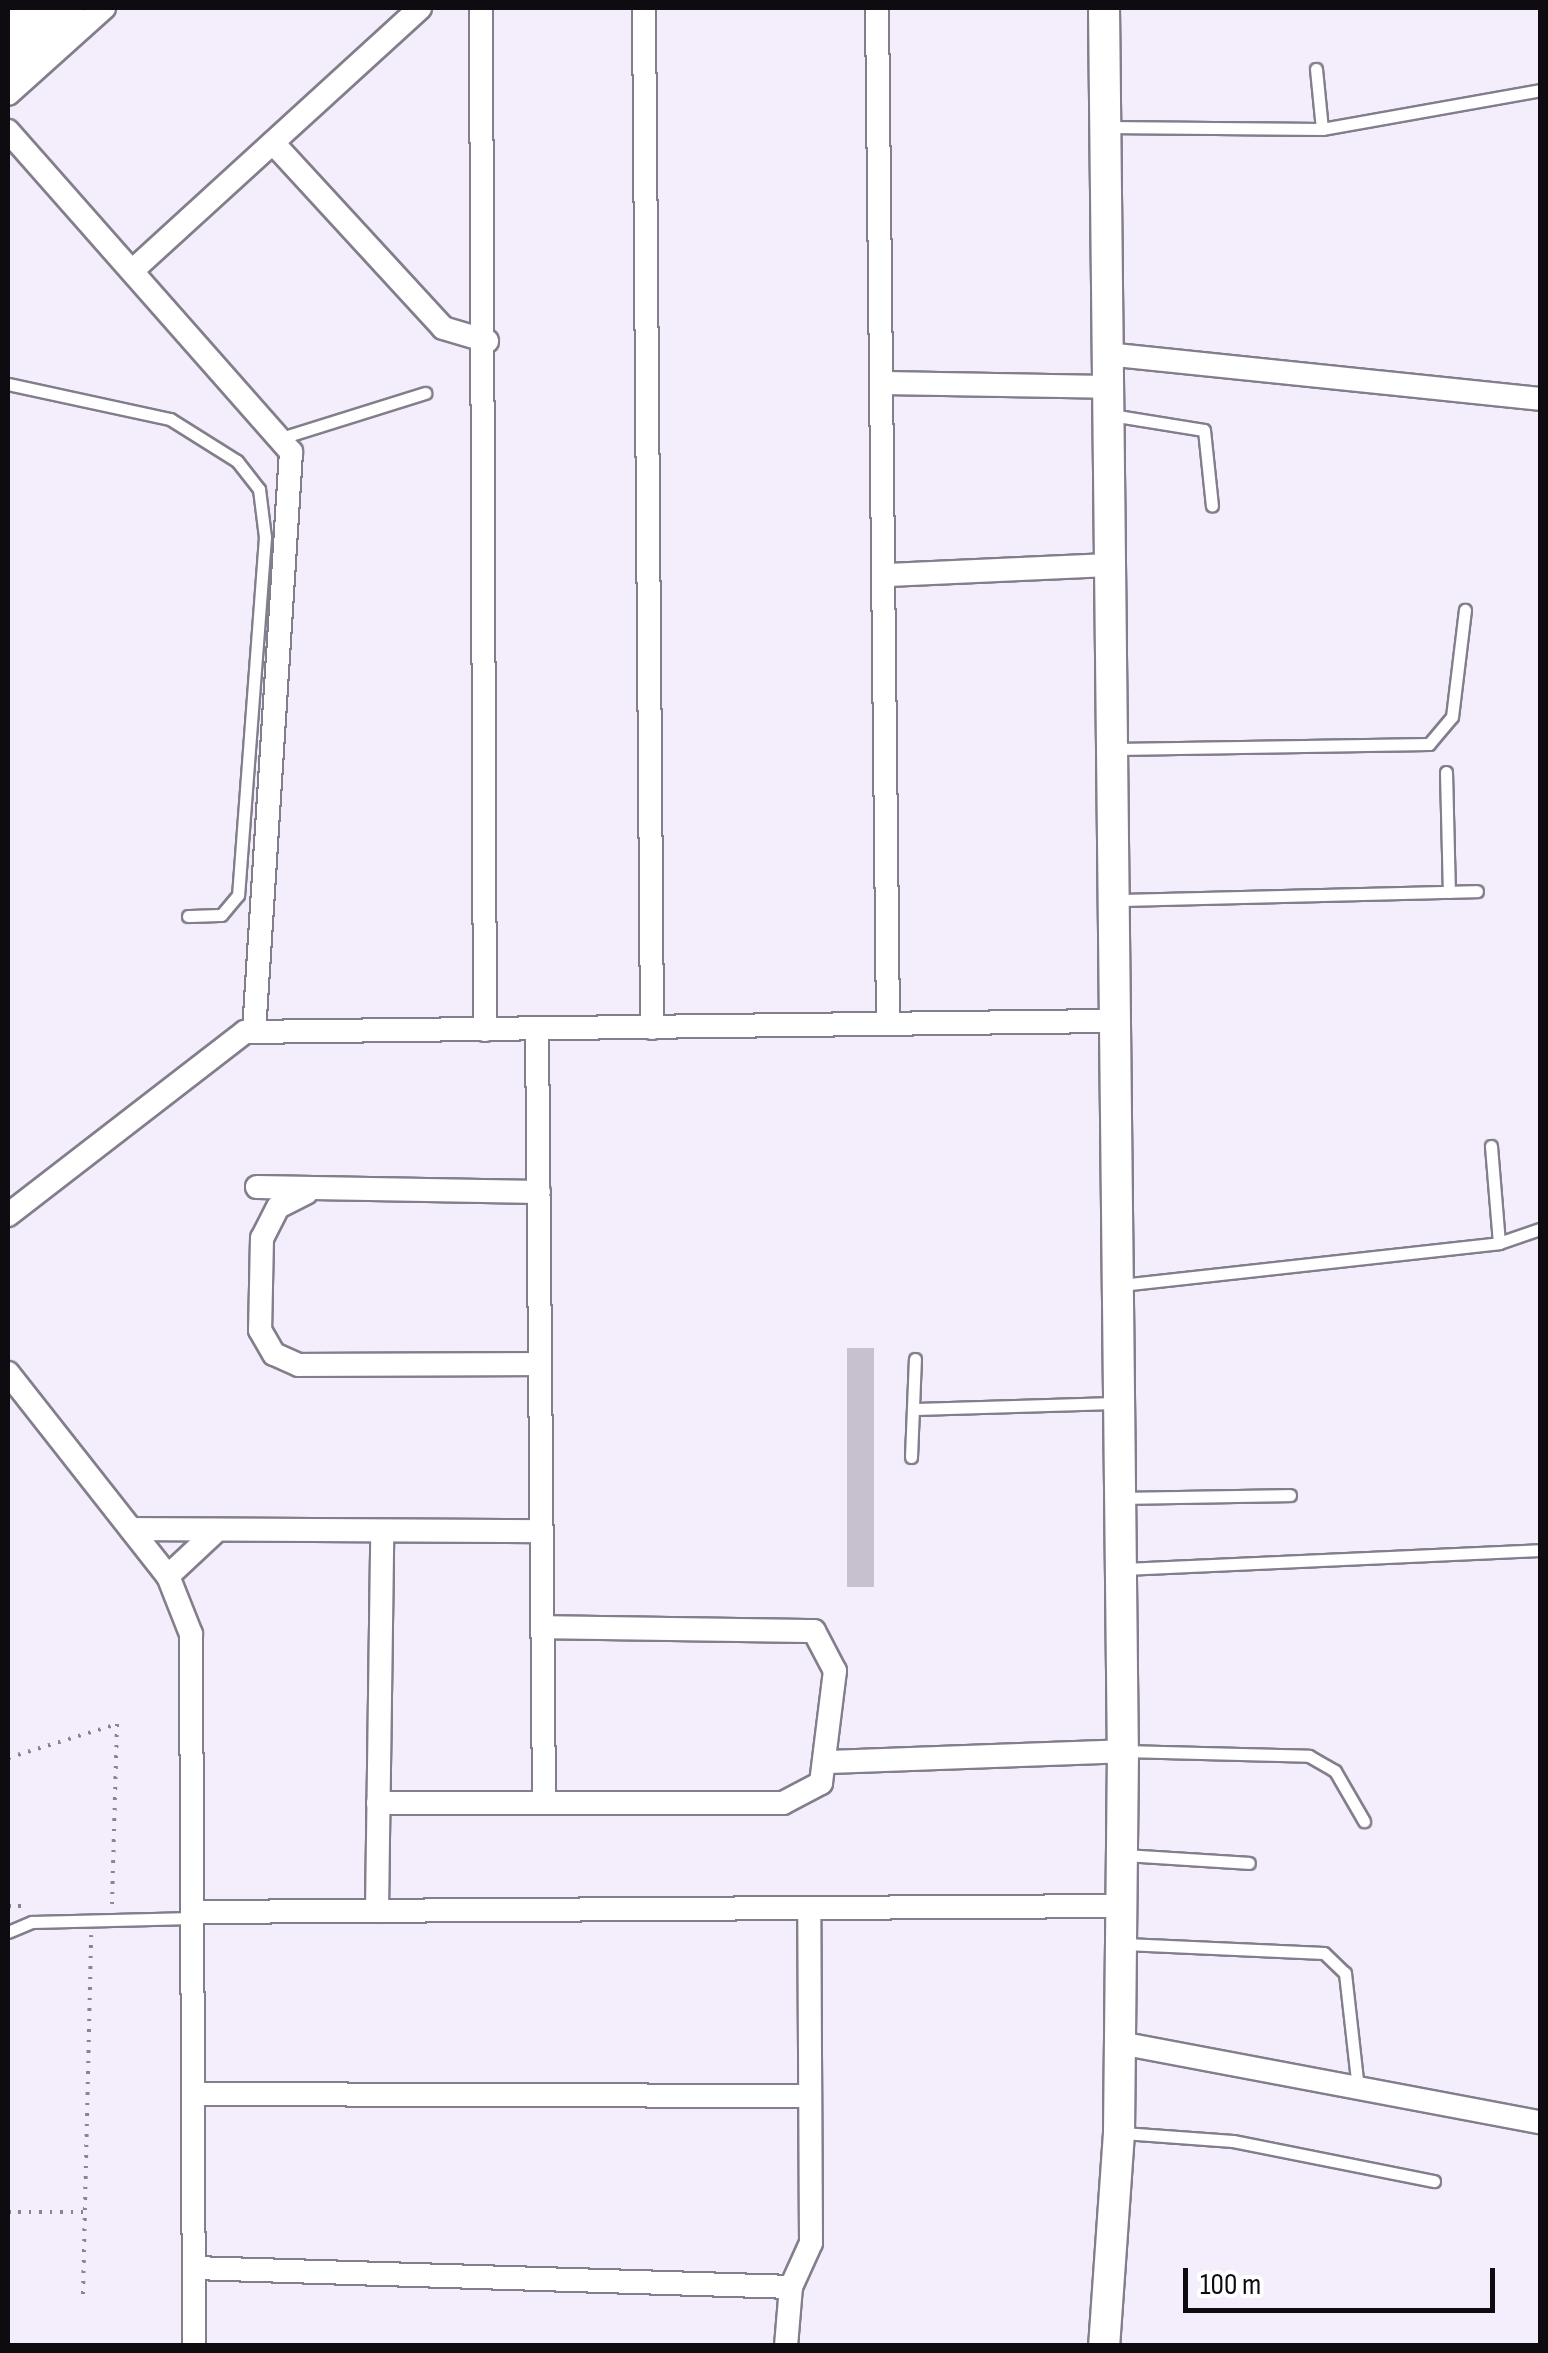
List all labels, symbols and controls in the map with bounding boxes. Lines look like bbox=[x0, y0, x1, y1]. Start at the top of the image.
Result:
scale bar bbox=[1188, 2248, 1500, 2310]
text: 100 m bbox=[1200, 2267, 1261, 2303]

